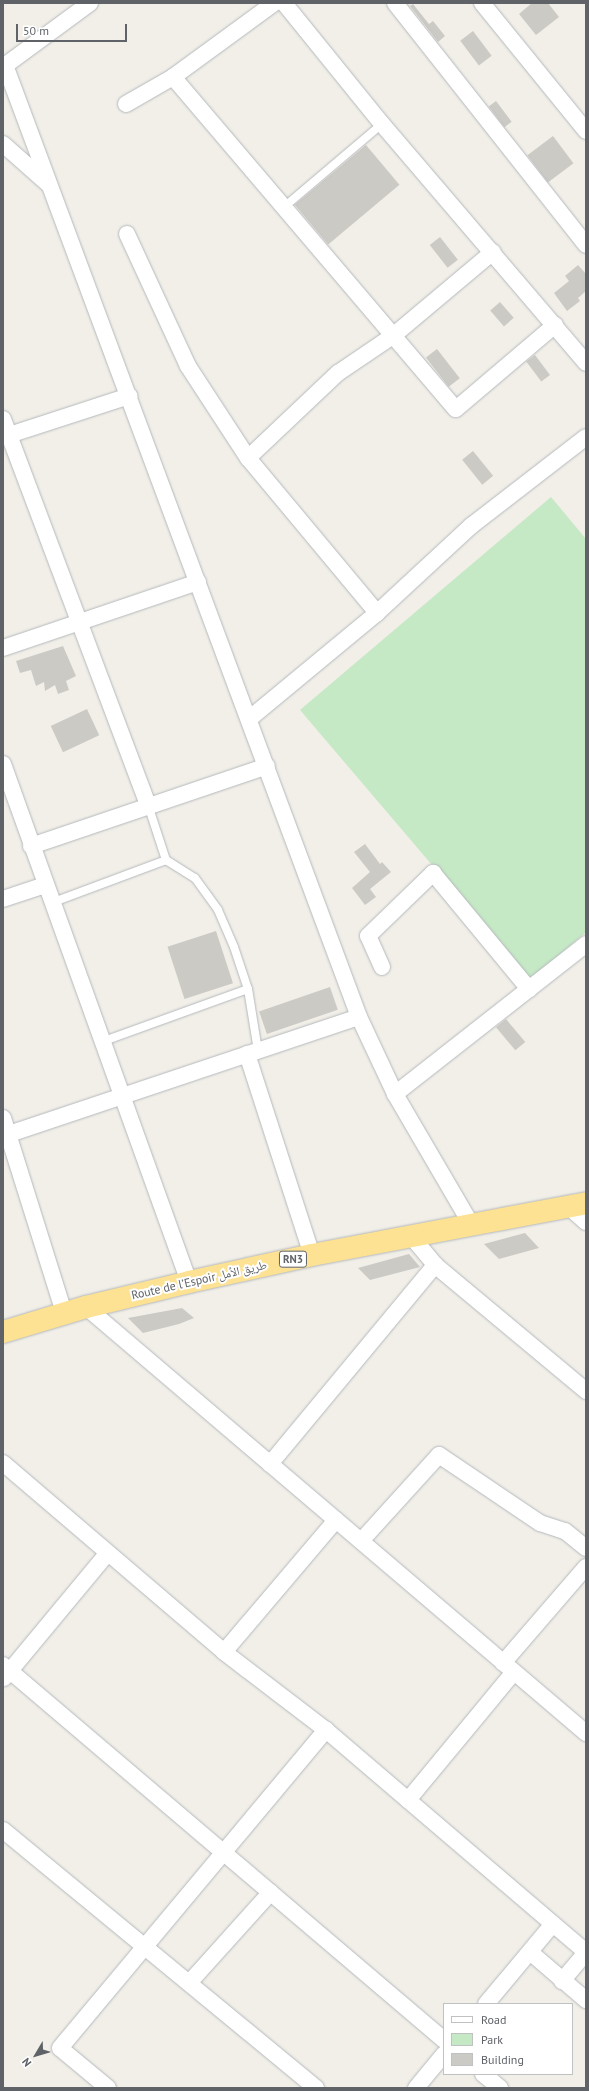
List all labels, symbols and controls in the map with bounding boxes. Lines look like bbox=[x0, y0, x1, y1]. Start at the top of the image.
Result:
scale bar bbox=[18, 16, 129, 42]
text: 50 m bbox=[23, 23, 49, 38]
road number: RN3 bbox=[278, 1250, 308, 1268]
street label: Route de l’Espoir طريق الأمل bbox=[130, 1257, 268, 1303]
legend bbox=[443, 2003, 573, 2075]
text: Road bbox=[481, 2012, 506, 2027]
text: Park bbox=[481, 2032, 503, 2047]
north arrow bbox=[16, 2035, 56, 2075]
text: Building bbox=[481, 2052, 524, 2067]
text: N bbox=[19, 2055, 34, 2070]

